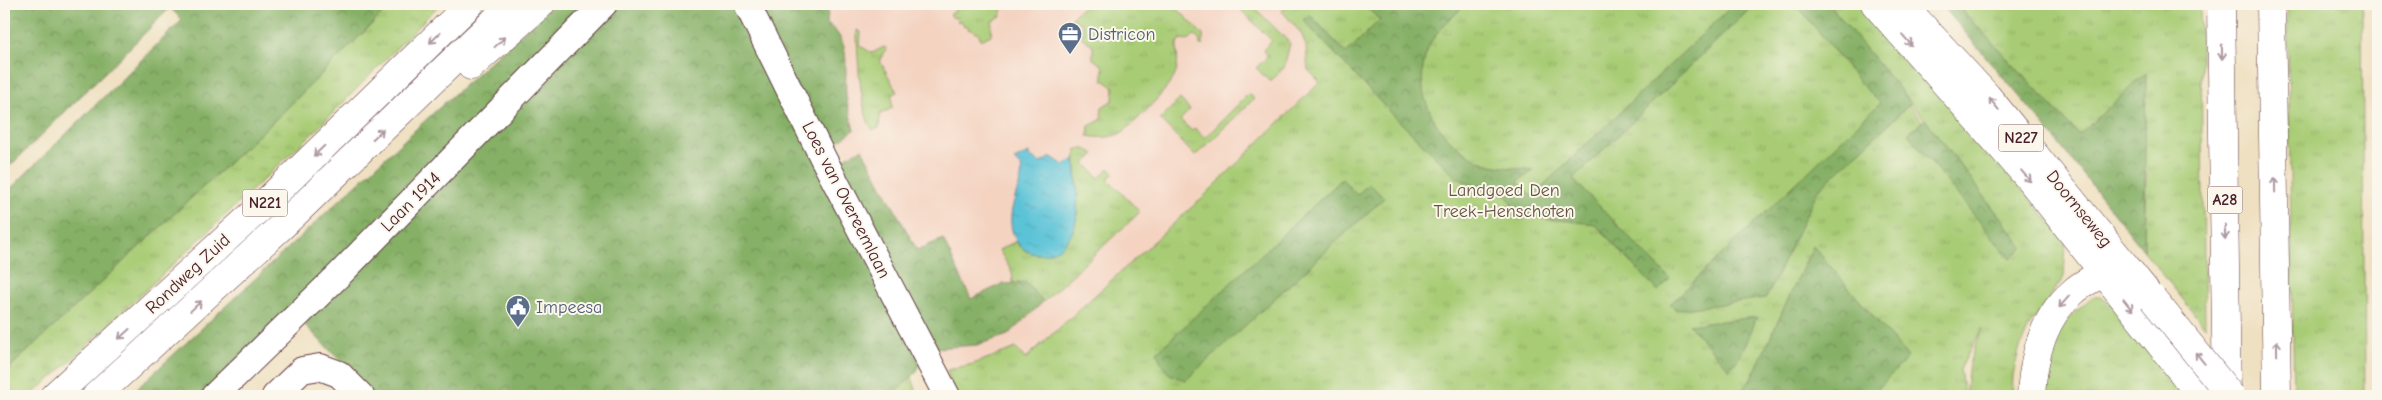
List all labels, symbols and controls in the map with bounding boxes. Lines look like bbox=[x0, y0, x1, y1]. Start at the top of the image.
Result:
office icon: Districon bbox=[1057, 21, 1083, 55]
place label: Districon bbox=[1088, 24, 1155, 45]
one-way arrow bbox=[429, 32, 442, 44]
one-way arrow bbox=[1902, 34, 1913, 47]
one-way arrow bbox=[493, 36, 506, 48]
one-way arrow bbox=[2217, 44, 2227, 60]
one-way arrow bbox=[1988, 98, 1999, 111]
street label: Loes van Overeemlaan bbox=[797, 118, 895, 282]
road number: N227 bbox=[1998, 125, 2044, 152]
one-way arrow bbox=[371, 128, 384, 140]
one-way arrow bbox=[312, 145, 325, 157]
street label: Doornseweg bbox=[2042, 166, 2116, 252]
street label: Laan 1914 bbox=[377, 168, 445, 236]
one-way arrow bbox=[2020, 169, 2032, 182]
one-way arrow bbox=[2270, 177, 2279, 193]
park label: Landgoed Den Treek-Henschoten bbox=[1434, 180, 1574, 222]
road number: A28 bbox=[2208, 186, 2242, 214]
road number: N221 bbox=[242, 190, 288, 217]
one-way arrow bbox=[2221, 224, 2230, 240]
street label: Rondweg Zuid bbox=[141, 230, 235, 318]
public building icon: Impeesa bbox=[505, 294, 531, 328]
one-way arrow bbox=[2058, 296, 2069, 309]
place label: Impeesa bbox=[536, 297, 602, 318]
one-way arrow bbox=[2122, 298, 2133, 311]
one-way arrow bbox=[190, 300, 202, 312]
one-way arrow bbox=[117, 328, 130, 340]
one-way arrow bbox=[2272, 340, 2282, 356]
one-way arrow bbox=[2195, 352, 2206, 365]

